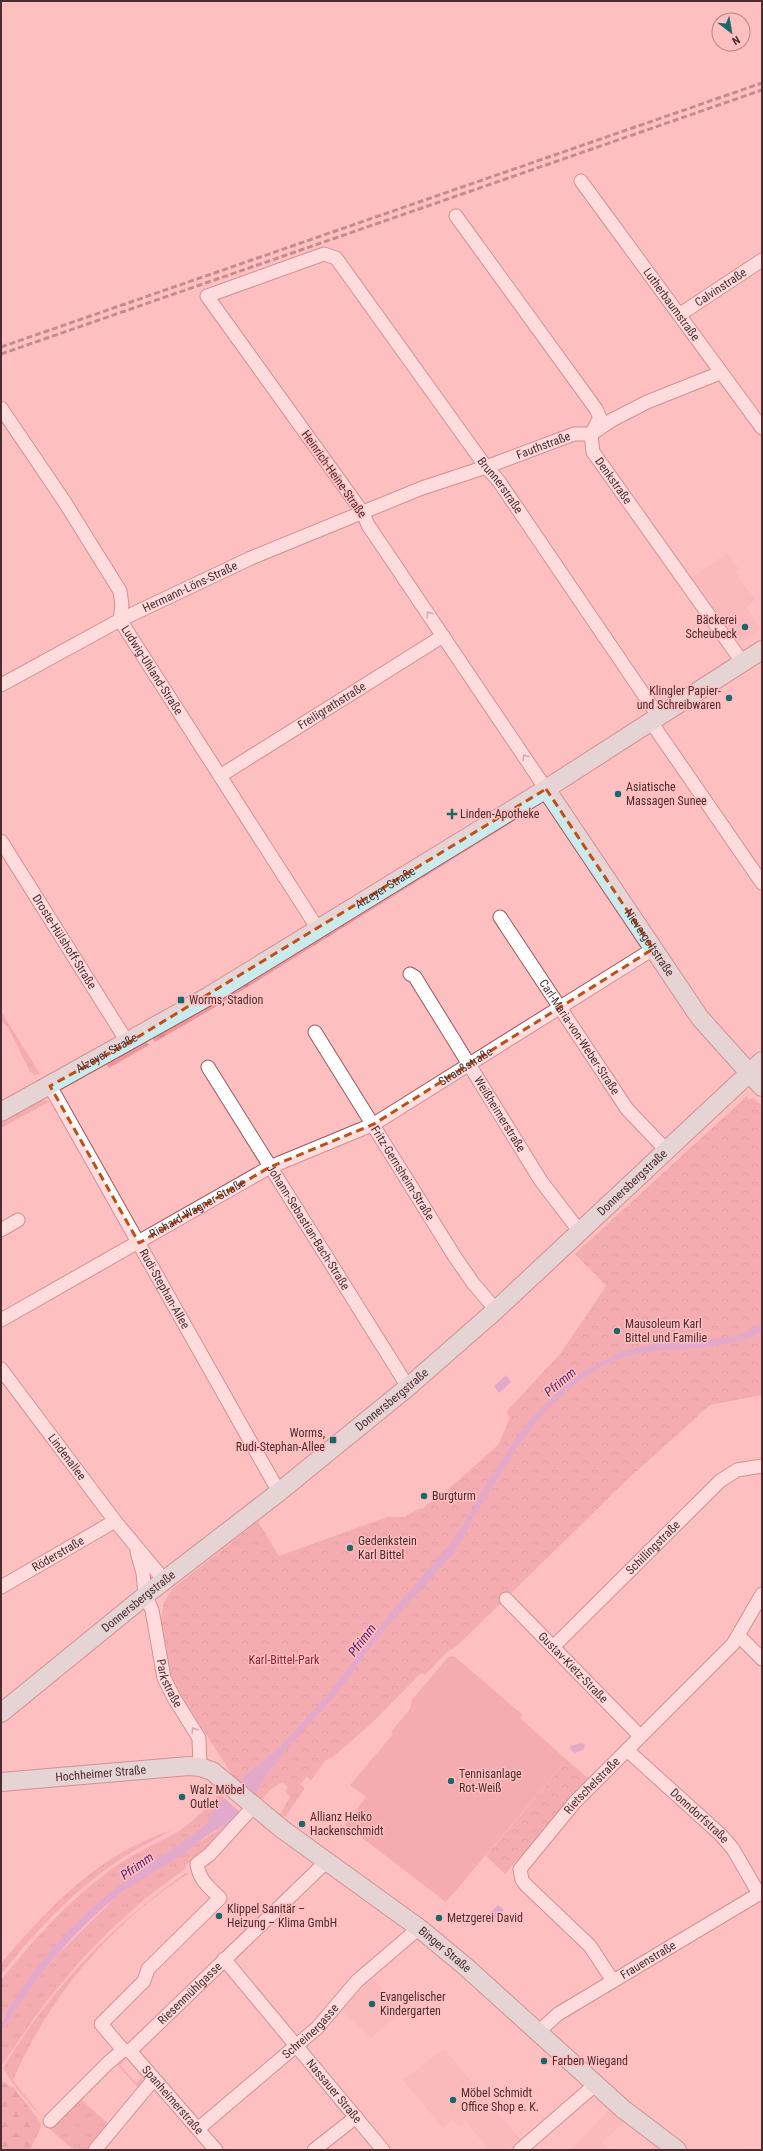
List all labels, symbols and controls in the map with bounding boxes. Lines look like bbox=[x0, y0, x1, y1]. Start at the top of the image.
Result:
north arrow bbox=[711, 12, 751, 52]
text: N bbox=[729, 33, 742, 48]
street label: Lutherbaumstraße bbox=[640, 265, 703, 344]
street label: Calvinstraße bbox=[692, 265, 750, 310]
street label: Heinrich-Heine-Straße bbox=[299, 428, 370, 521]
street label: Fauthstraße bbox=[514, 429, 573, 462]
street label: Brunnerstraße bbox=[474, 454, 526, 516]
street label: Denkstraße bbox=[592, 455, 635, 507]
street label: Hermann-Löns-Straße bbox=[140, 558, 240, 615]
one-way arrow bbox=[426, 611, 433, 618]
place label: Bäckerei Scheubeck bbox=[686, 613, 738, 641]
marker: Bäckerei Scheubeck bbox=[740, 622, 750, 632]
street label: Ludwig-Uhland-Straße bbox=[118, 623, 186, 718]
street label: Freiligrathstraße bbox=[295, 679, 369, 732]
place label: Klingler Papier- und Schreibwaren bbox=[637, 684, 721, 712]
marker: Klingler Papier- und Schreibwaren bbox=[724, 693, 734, 703]
one-way arrow bbox=[522, 754, 529, 761]
place label: Asiatische Massagen Sunee bbox=[626, 780, 707, 808]
marker: Asiatische Massagen Sunee bbox=[613, 789, 623, 799]
place label: Linden-Apotheke bbox=[460, 807, 540, 821]
marker: Linden-Apotheke bbox=[447, 809, 457, 819]
street label: Alzeyer Straße bbox=[352, 864, 418, 912]
street label: Droste-Hülshoff-Straße bbox=[29, 892, 99, 992]
street label: Nievergoltstraße bbox=[622, 906, 677, 979]
street label: Carl-Maria-von-Weber-Straße bbox=[536, 977, 623, 1098]
place label: Worms, Stadion bbox=[189, 993, 264, 1007]
marker: Worms, Stadion bbox=[176, 995, 186, 1005]
street label: Alzeyer Straße bbox=[73, 1030, 140, 1076]
street label: Straußstraße bbox=[436, 1044, 495, 1089]
street label: Weißheimerstraße bbox=[471, 1074, 529, 1155]
street label: Fritz-Gernsheim-Straße bbox=[368, 1123, 438, 1223]
street label: Donnersbergstraße bbox=[594, 1146, 670, 1219]
street label: Johann-Sebastian-Bach-Straße bbox=[264, 1162, 353, 1293]
street label: Richard-Wagner-Straße bbox=[147, 1175, 248, 1241]
street label: Rudi-Stephan-Allee bbox=[136, 1247, 193, 1332]
place label: Mausoleum Karl Bittel und Familie bbox=[625, 1317, 707, 1345]
marker: Mausoleum Karl Bittel und Familie bbox=[612, 1326, 622, 1336]
water label: Pfrimm bbox=[541, 1364, 579, 1400]
street label: Donnersbergstraße bbox=[353, 1365, 431, 1434]
place label: Worms, Rudi-Stephan-Allee bbox=[236, 1426, 325, 1454]
street label: Lindenallee bbox=[45, 1431, 89, 1483]
marker: Worms, Rudi-Stephan-Allee bbox=[328, 1435, 338, 1445]
place label: Burgturm bbox=[432, 1489, 476, 1503]
marker: Burgturm bbox=[419, 1491, 429, 1501]
street label: Schillingstraße bbox=[623, 1518, 683, 1577]
street label: Röderstraße bbox=[30, 1533, 87, 1574]
place label: Gedenkstein Karl Bittel bbox=[358, 1534, 417, 1562]
marker: Gedenkstein Karl Bittel bbox=[345, 1543, 355, 1553]
street label: Donnersbergstraße bbox=[99, 1567, 178, 1635]
water label: Pfrimm bbox=[345, 1621, 379, 1659]
street label: Gustav-Kietz-Straße bbox=[535, 1629, 611, 1706]
park label: Karl-Bittel-Park bbox=[249, 1653, 320, 1667]
street label: Parkstraße bbox=[154, 1658, 185, 1710]
one-way arrow bbox=[191, 1727, 198, 1734]
street label: Rietschelstraße bbox=[561, 1754, 623, 1817]
street label: Hochheimer Straße bbox=[55, 1763, 147, 1784]
place label: Tennisanlage Rot-Weiß bbox=[459, 1767, 522, 1795]
marker: Tennisanlage Rot-Weiß bbox=[446, 1776, 456, 1786]
place label: Walz Möbel Outlet bbox=[190, 1783, 245, 1811]
street label: Donndorfstraße bbox=[667, 1786, 732, 1846]
marker: Walz Möbel Outlet bbox=[177, 1792, 187, 1802]
place label: Allianz Heiko Hackenschmidt bbox=[310, 1810, 384, 1838]
marker: Allianz Heiko Hackenschmidt bbox=[297, 1819, 307, 1829]
water label: Pfrimm bbox=[118, 1849, 156, 1883]
place label: Klippel Sanitär – Heizung – Klima GmbH bbox=[227, 1902, 337, 1930]
marker: Klippel Sanitär – Heizung – Klima GmbH bbox=[214, 1911, 224, 1921]
place label: Metzgerei David bbox=[447, 1911, 523, 1925]
marker: Metzgerei David bbox=[434, 1913, 444, 1923]
street label: Binger Straße bbox=[416, 1924, 474, 1976]
street label: Frauenstraße bbox=[618, 1938, 679, 1982]
street label: Riesenmühlgasse bbox=[155, 1959, 225, 2027]
place label: Evangelischer Kindergarten bbox=[380, 1990, 446, 2018]
marker: Evangelischer Kindergarten bbox=[367, 1999, 377, 2009]
street label: Schreinergasse bbox=[279, 2001, 342, 2061]
place label: Farben Wiegand bbox=[552, 2054, 628, 2068]
street label: Nassauer Straße bbox=[304, 2056, 365, 2126]
marker: Farben Wiegand bbox=[539, 2056, 549, 2066]
street label: Spanheimerstraße bbox=[139, 2063, 206, 2138]
place label: Möbel Schmidt Office Shop e. K. bbox=[461, 2086, 539, 2114]
marker: Möbel Schmidt Office Shop e. K. bbox=[448, 2095, 458, 2105]

